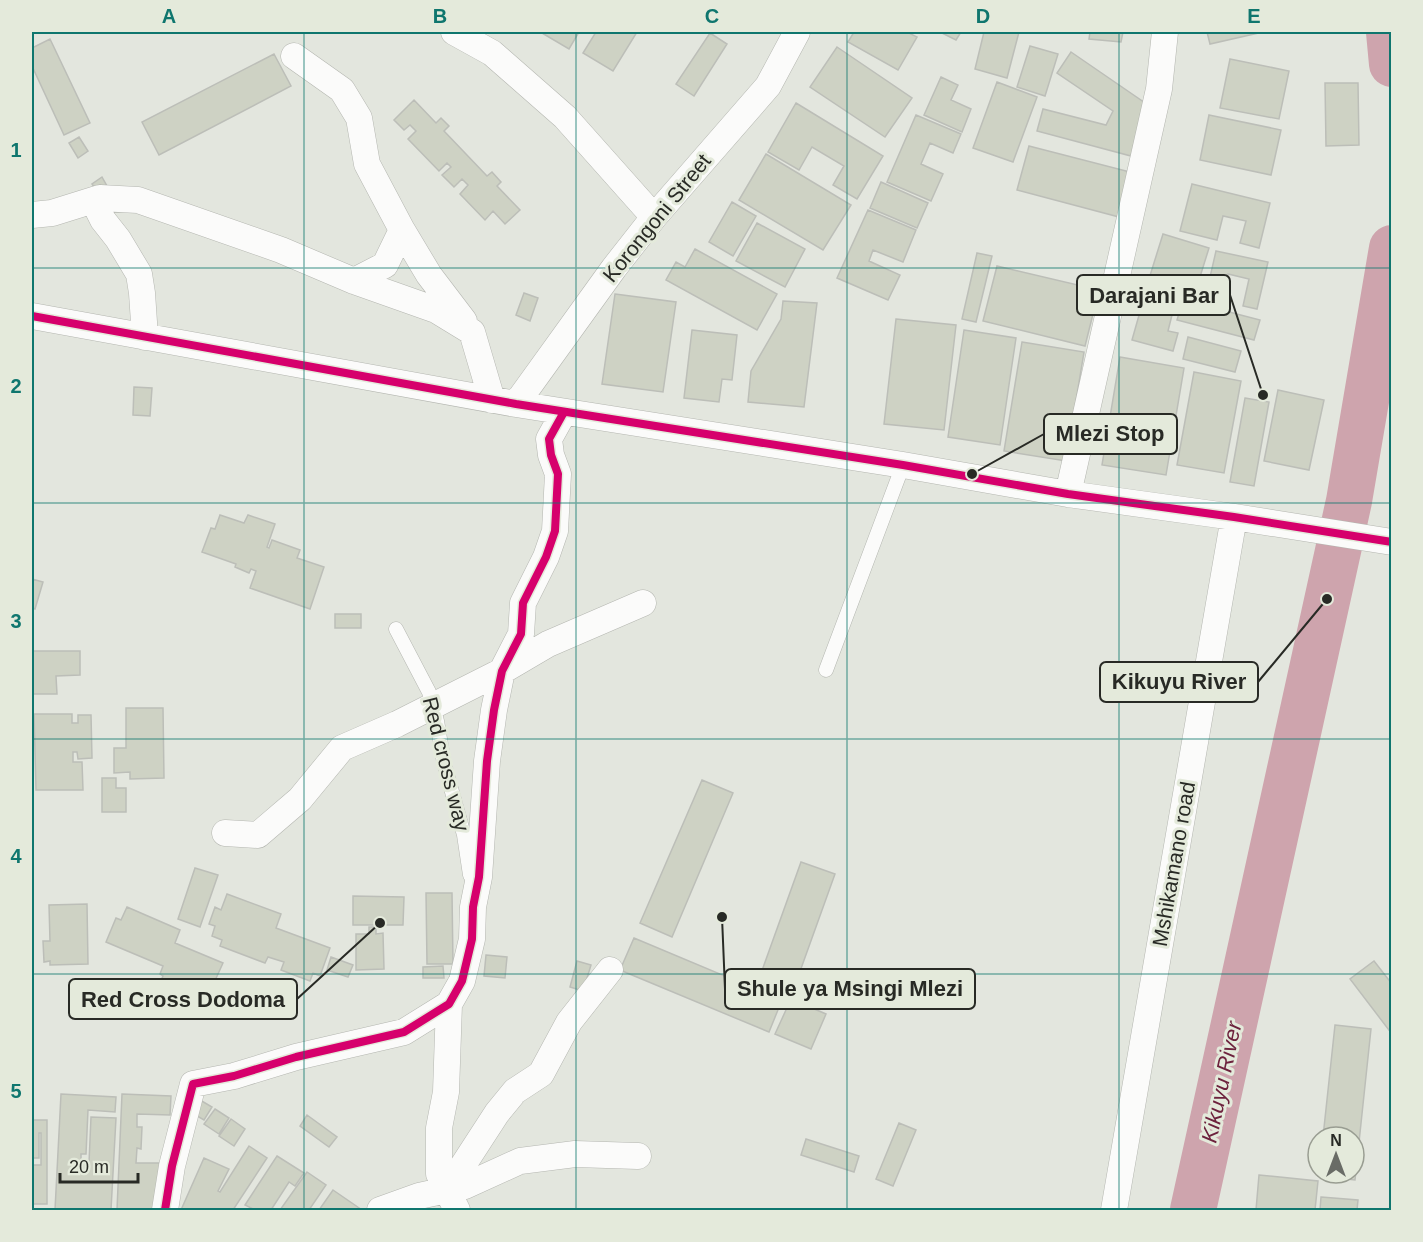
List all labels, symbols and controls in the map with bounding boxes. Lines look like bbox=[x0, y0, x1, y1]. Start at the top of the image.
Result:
text: A bbox=[162, 5, 176, 27]
text: B bbox=[433, 5, 447, 27]
text: C bbox=[705, 5, 719, 27]
text: D bbox=[976, 5, 990, 27]
text: E bbox=[1247, 5, 1261, 27]
text: 1 bbox=[10, 139, 22, 161]
street label: Korongoni Street bbox=[598, 149, 715, 286]
callout: Darajani Bar bbox=[1077, 275, 1230, 315]
text: Darajani Bar bbox=[1089, 283, 1219, 308]
text: 2 bbox=[10, 375, 22, 397]
callout: Mlezi Stop bbox=[1044, 414, 1177, 454]
text: Mlezi Stop bbox=[1056, 421, 1164, 446]
text: 3 bbox=[10, 610, 22, 632]
callout: Kikuyu River bbox=[1100, 662, 1258, 702]
text: Kikuyu River bbox=[1112, 669, 1247, 694]
street label: Red cross way bbox=[419, 694, 474, 834]
street label: Mshikamano road bbox=[1148, 780, 1199, 948]
text: 4 bbox=[10, 845, 22, 867]
callout: Shule ya Msingi Mlezi bbox=[725, 969, 975, 1009]
text: Shule ya Msingi Mlezi bbox=[737, 976, 963, 1001]
callout: Red Cross Dodoma bbox=[69, 979, 297, 1019]
text: Red Cross Dodoma bbox=[81, 987, 286, 1012]
water label: Kikuyu River bbox=[1196, 1017, 1247, 1145]
text: 5 bbox=[10, 1080, 22, 1102]
north arrow bbox=[1306, 1125, 1366, 1185]
text: N bbox=[1330, 1132, 1342, 1149]
scale bar bbox=[60, 1146, 138, 1184]
text: 20 m bbox=[69, 1157, 109, 1177]

